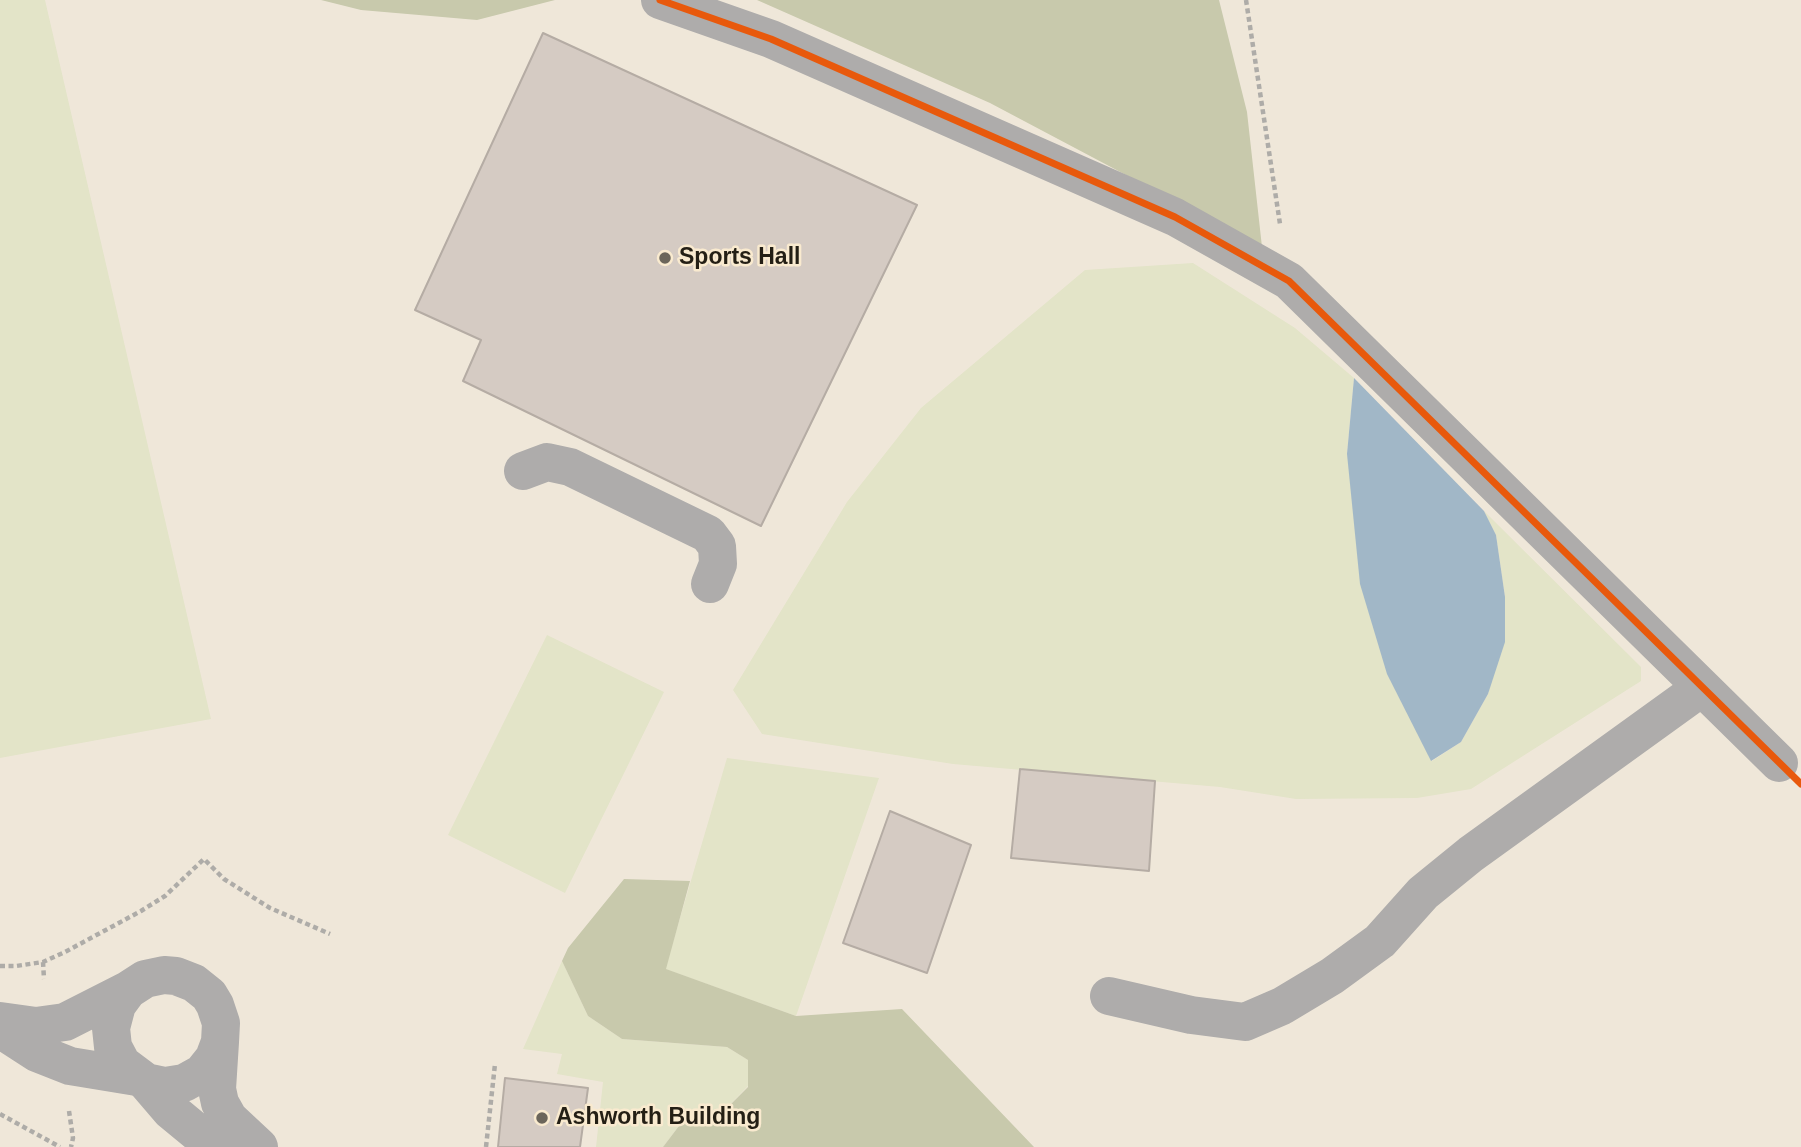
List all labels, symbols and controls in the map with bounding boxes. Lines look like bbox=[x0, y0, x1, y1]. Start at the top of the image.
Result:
place label: Sports Hall bbox=[679, 244, 800, 272]
marker: Sports Hall bbox=[657, 250, 673, 266]
place label: Ashworth Building bbox=[556, 1104, 760, 1132]
marker: Ashworth Building bbox=[534, 1110, 550, 1126]

